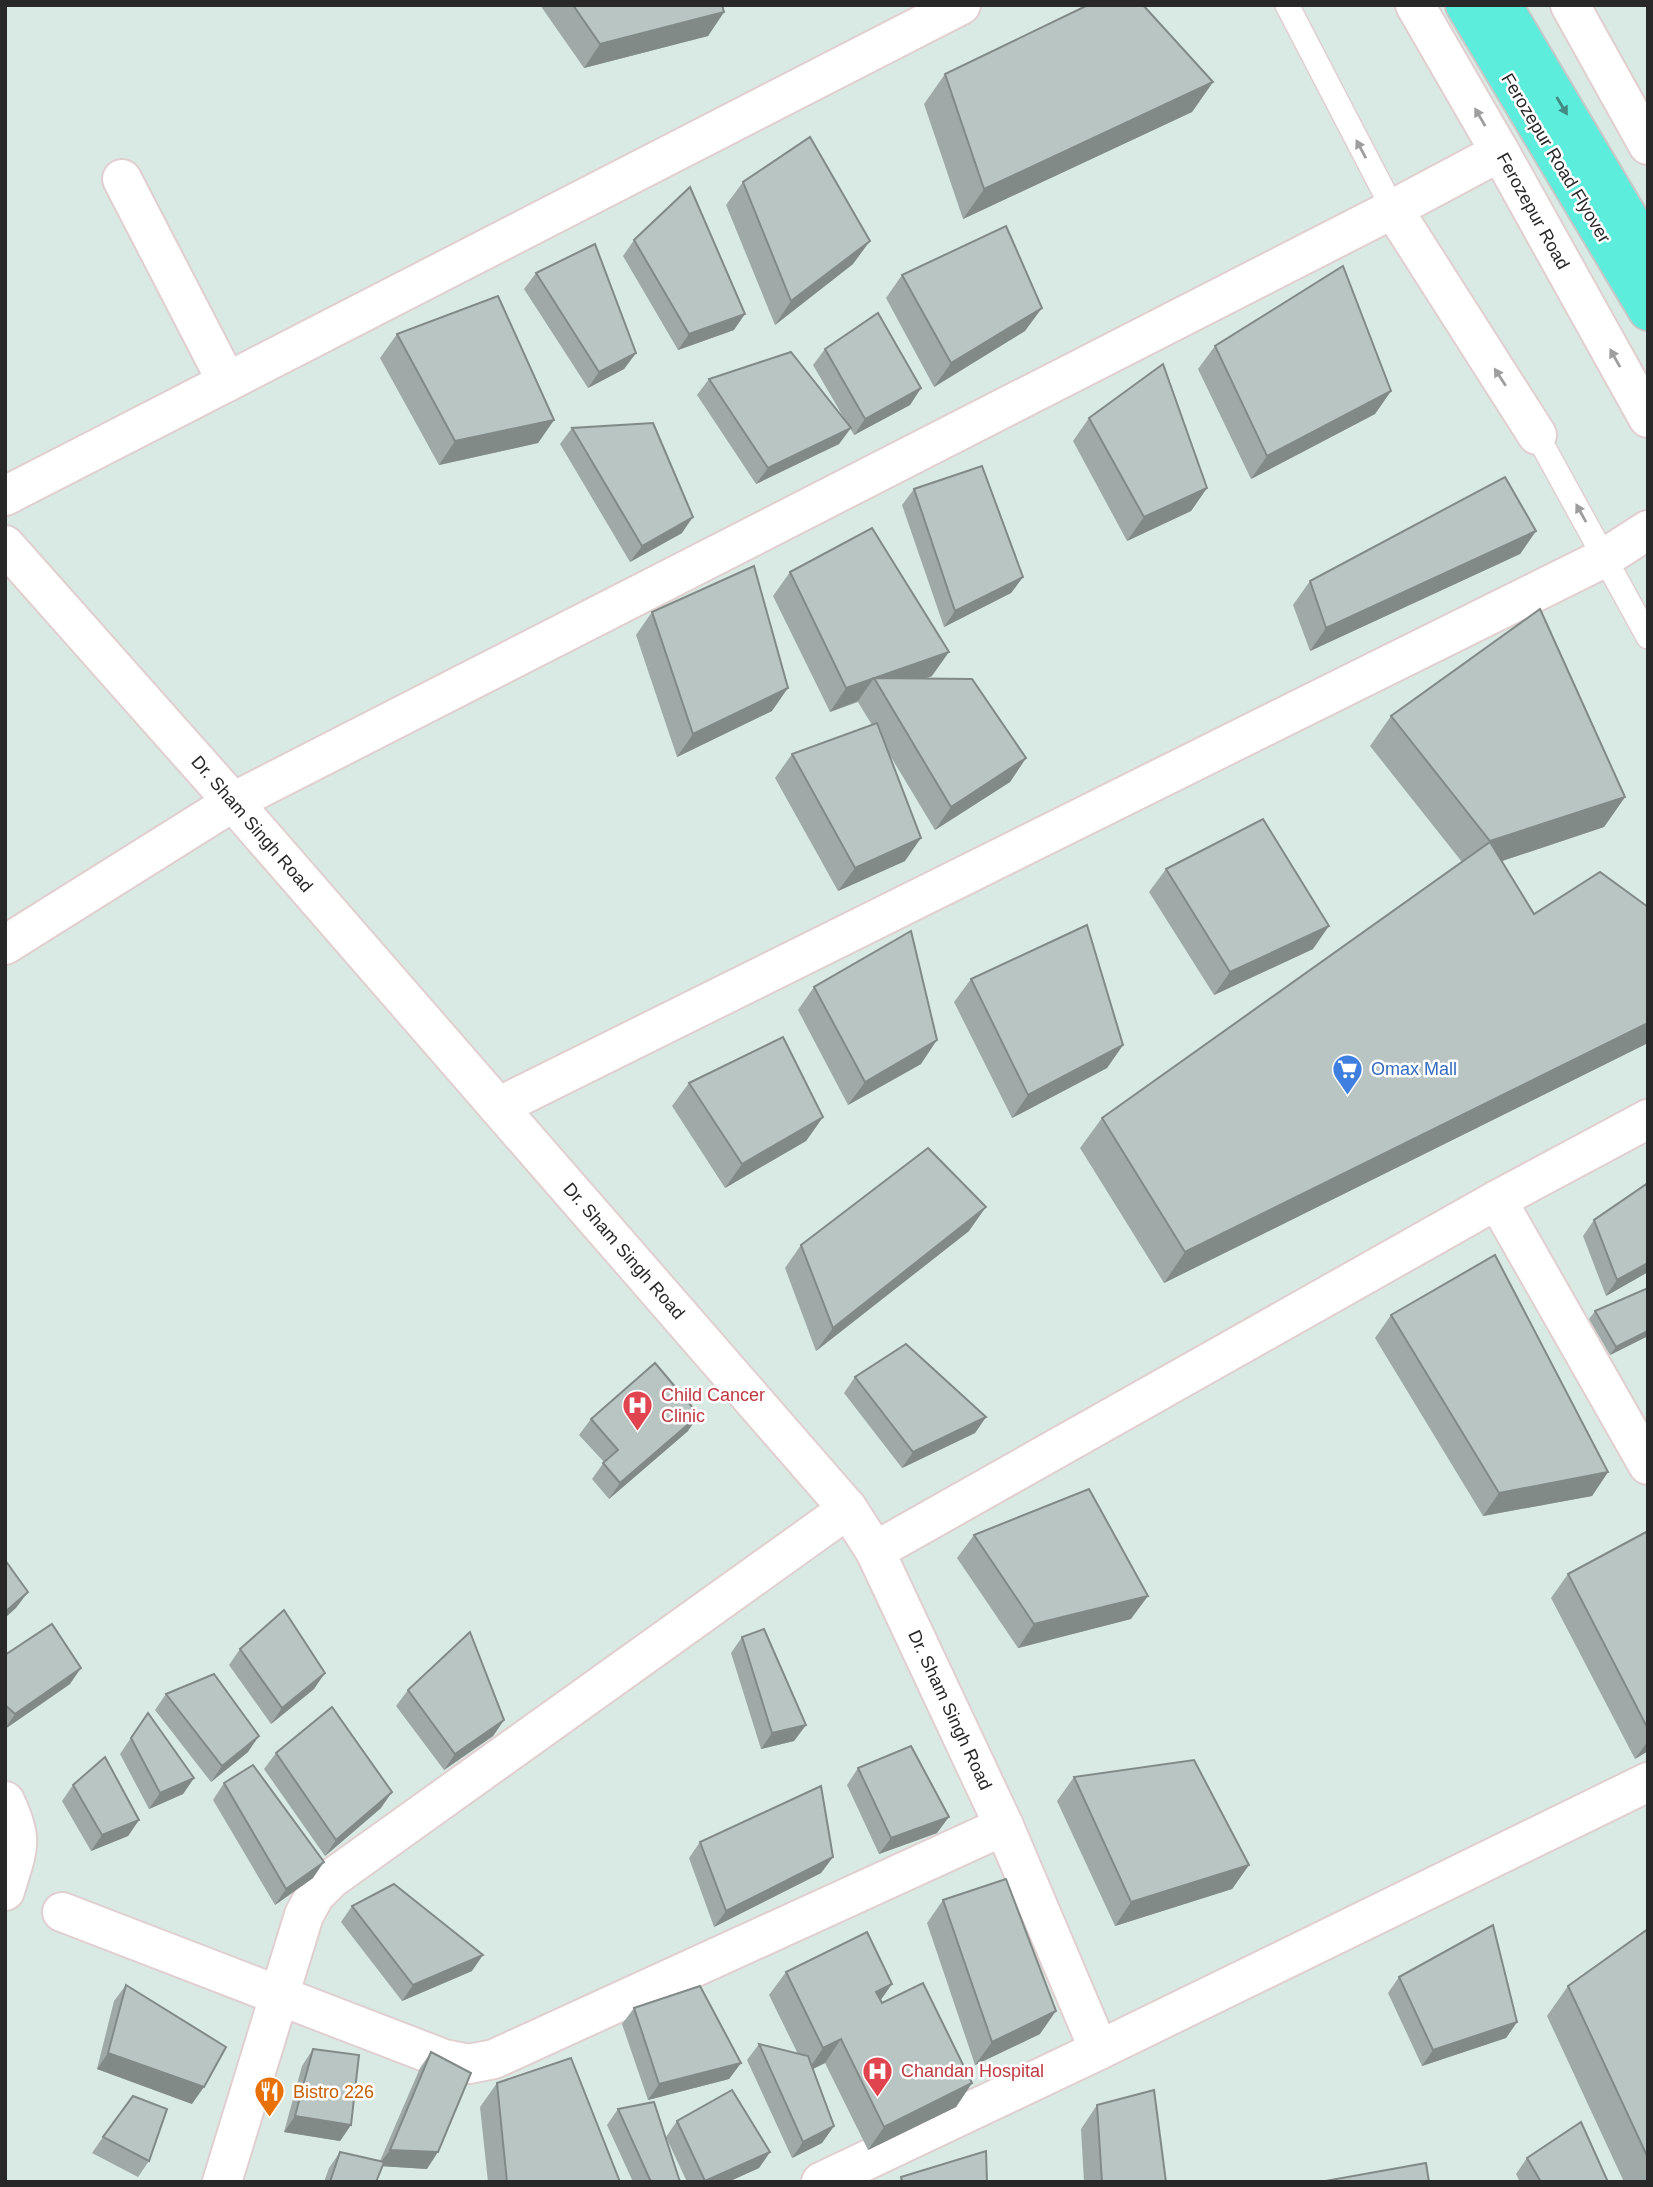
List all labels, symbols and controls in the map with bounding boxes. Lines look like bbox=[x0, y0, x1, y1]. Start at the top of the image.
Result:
street label: Ferozepur Road Flyover bbox=[1497, 69, 1615, 247]
one-way arrow bbox=[1556, 96, 1568, 115]
one-way arrow bbox=[1474, 107, 1486, 127]
one-way arrow bbox=[1356, 139, 1367, 159]
street label: Ferozepur Road bbox=[1492, 149, 1574, 273]
one-way arrow bbox=[1609, 349, 1621, 368]
one-way arrow bbox=[1494, 368, 1507, 387]
one-way arrow bbox=[1575, 503, 1587, 522]
street label: Dr. Sham Singh Road bbox=[187, 752, 317, 896]
supermarket icon: Omax Mall bbox=[1331, 1052, 1365, 1096]
place label: Omax Mall bbox=[1371, 1059, 1457, 1079]
street label: Dr. Sham Singh Road bbox=[559, 1179, 689, 1323]
place label: Child Cancer Clinic bbox=[661, 1385, 765, 1426]
hospital icon: Child Cancer Clinic bbox=[621, 1388, 655, 1432]
street label: Dr. Sham Singh Road bbox=[904, 1627, 996, 1793]
hospital icon: Chandan Hospital bbox=[861, 2054, 895, 2098]
place label: Chandan Hospital bbox=[901, 2061, 1044, 2081]
restaurant icon: Bistro 226 bbox=[253, 2075, 287, 2119]
place label: Bistro 226 bbox=[293, 2082, 374, 2102]

